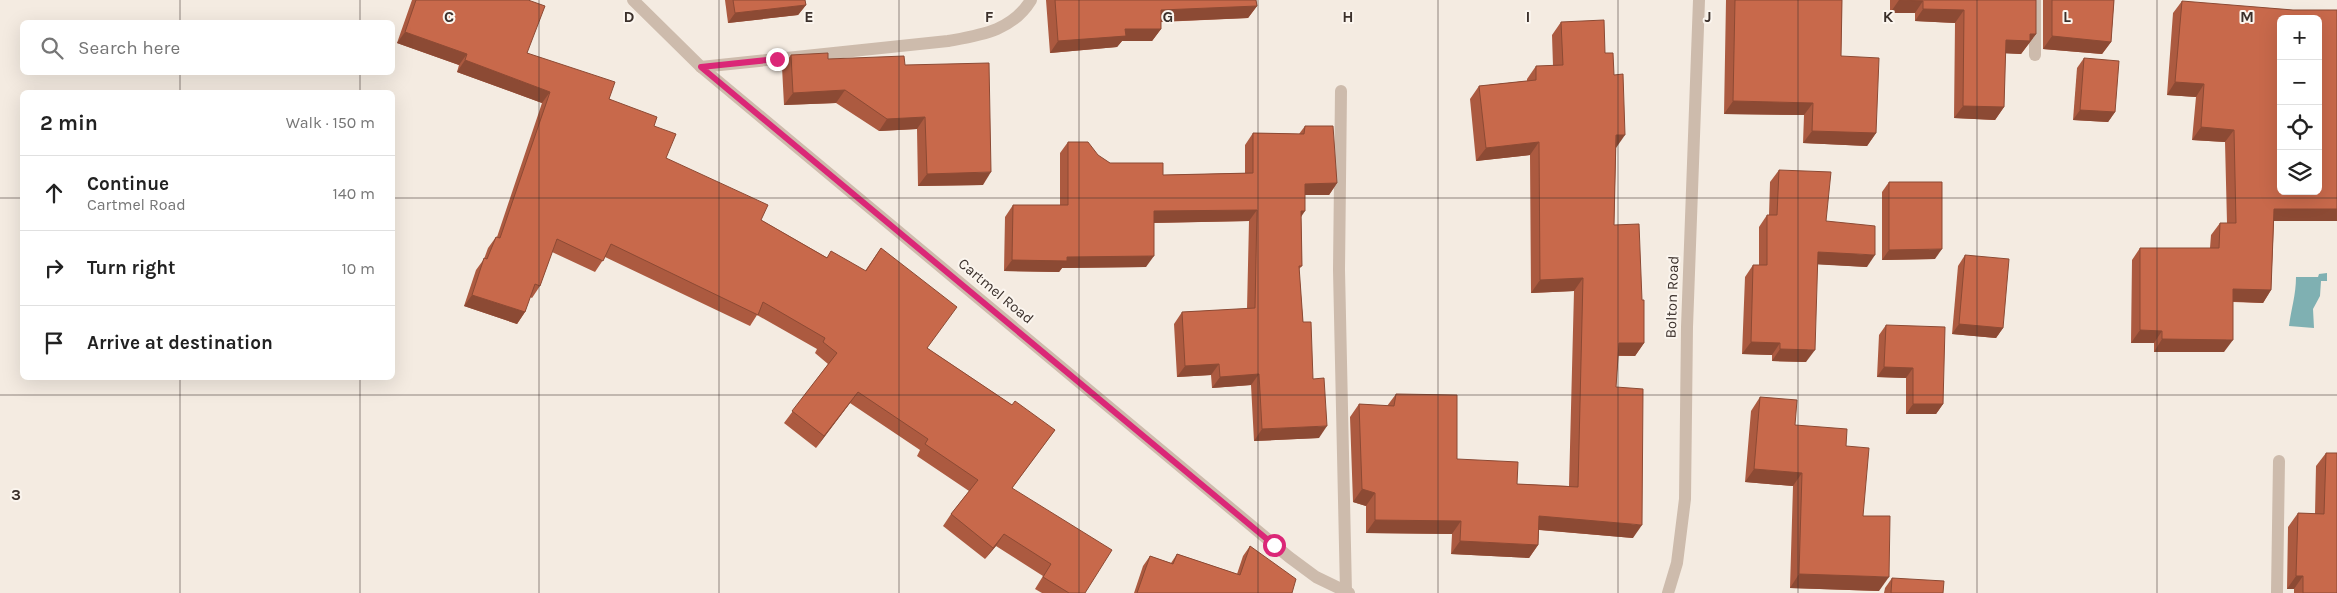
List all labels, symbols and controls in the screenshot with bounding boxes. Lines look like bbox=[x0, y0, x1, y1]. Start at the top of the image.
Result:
text: C bbox=[444, 7, 454, 26]
text: D bbox=[624, 7, 635, 26]
text: E bbox=[804, 7, 814, 26]
text: F bbox=[985, 7, 994, 26]
text: G bbox=[1163, 7, 1173, 26]
text: H bbox=[1342, 7, 1354, 26]
text: I bbox=[1526, 7, 1530, 26]
text: J bbox=[1704, 7, 1712, 26]
text: K bbox=[1883, 7, 1894, 26]
text: L bbox=[2063, 7, 2071, 26]
text: M bbox=[2240, 7, 2254, 26]
map controls bbox=[2277, 15, 2322, 195]
button: + bbox=[2277, 15, 2322, 60]
search box bbox=[20, 20, 395, 75]
icon: search bbox=[38, 34, 66, 62]
text: Search here bbox=[78, 37, 180, 59]
route end bbox=[766, 48, 789, 71]
button: − bbox=[2277, 60, 2322, 105]
button: locate bbox=[2277, 105, 2322, 150]
text: 2 min bbox=[40, 111, 98, 135]
text: Walk · 150 m bbox=[286, 113, 375, 132]
button: layers bbox=[2277, 150, 2322, 195]
text: Continue bbox=[87, 173, 169, 195]
icon: ahead bbox=[40, 179, 68, 207]
text: 140 m bbox=[333, 184, 375, 203]
text: Cartmel Road bbox=[87, 195, 186, 214]
icon: right bbox=[40, 254, 68, 282]
street label: Cartmel Road bbox=[955, 254, 1037, 328]
street label: Bolton Road bbox=[1662, 255, 1682, 339]
text: Turn right bbox=[87, 257, 176, 279]
text: 10 m bbox=[341, 259, 375, 278]
icon: arrive bbox=[40, 329, 68, 357]
text: Arrive at destination bbox=[87, 332, 273, 354]
text: 3 bbox=[11, 485, 21, 504]
route start bbox=[1263, 534, 1286, 557]

